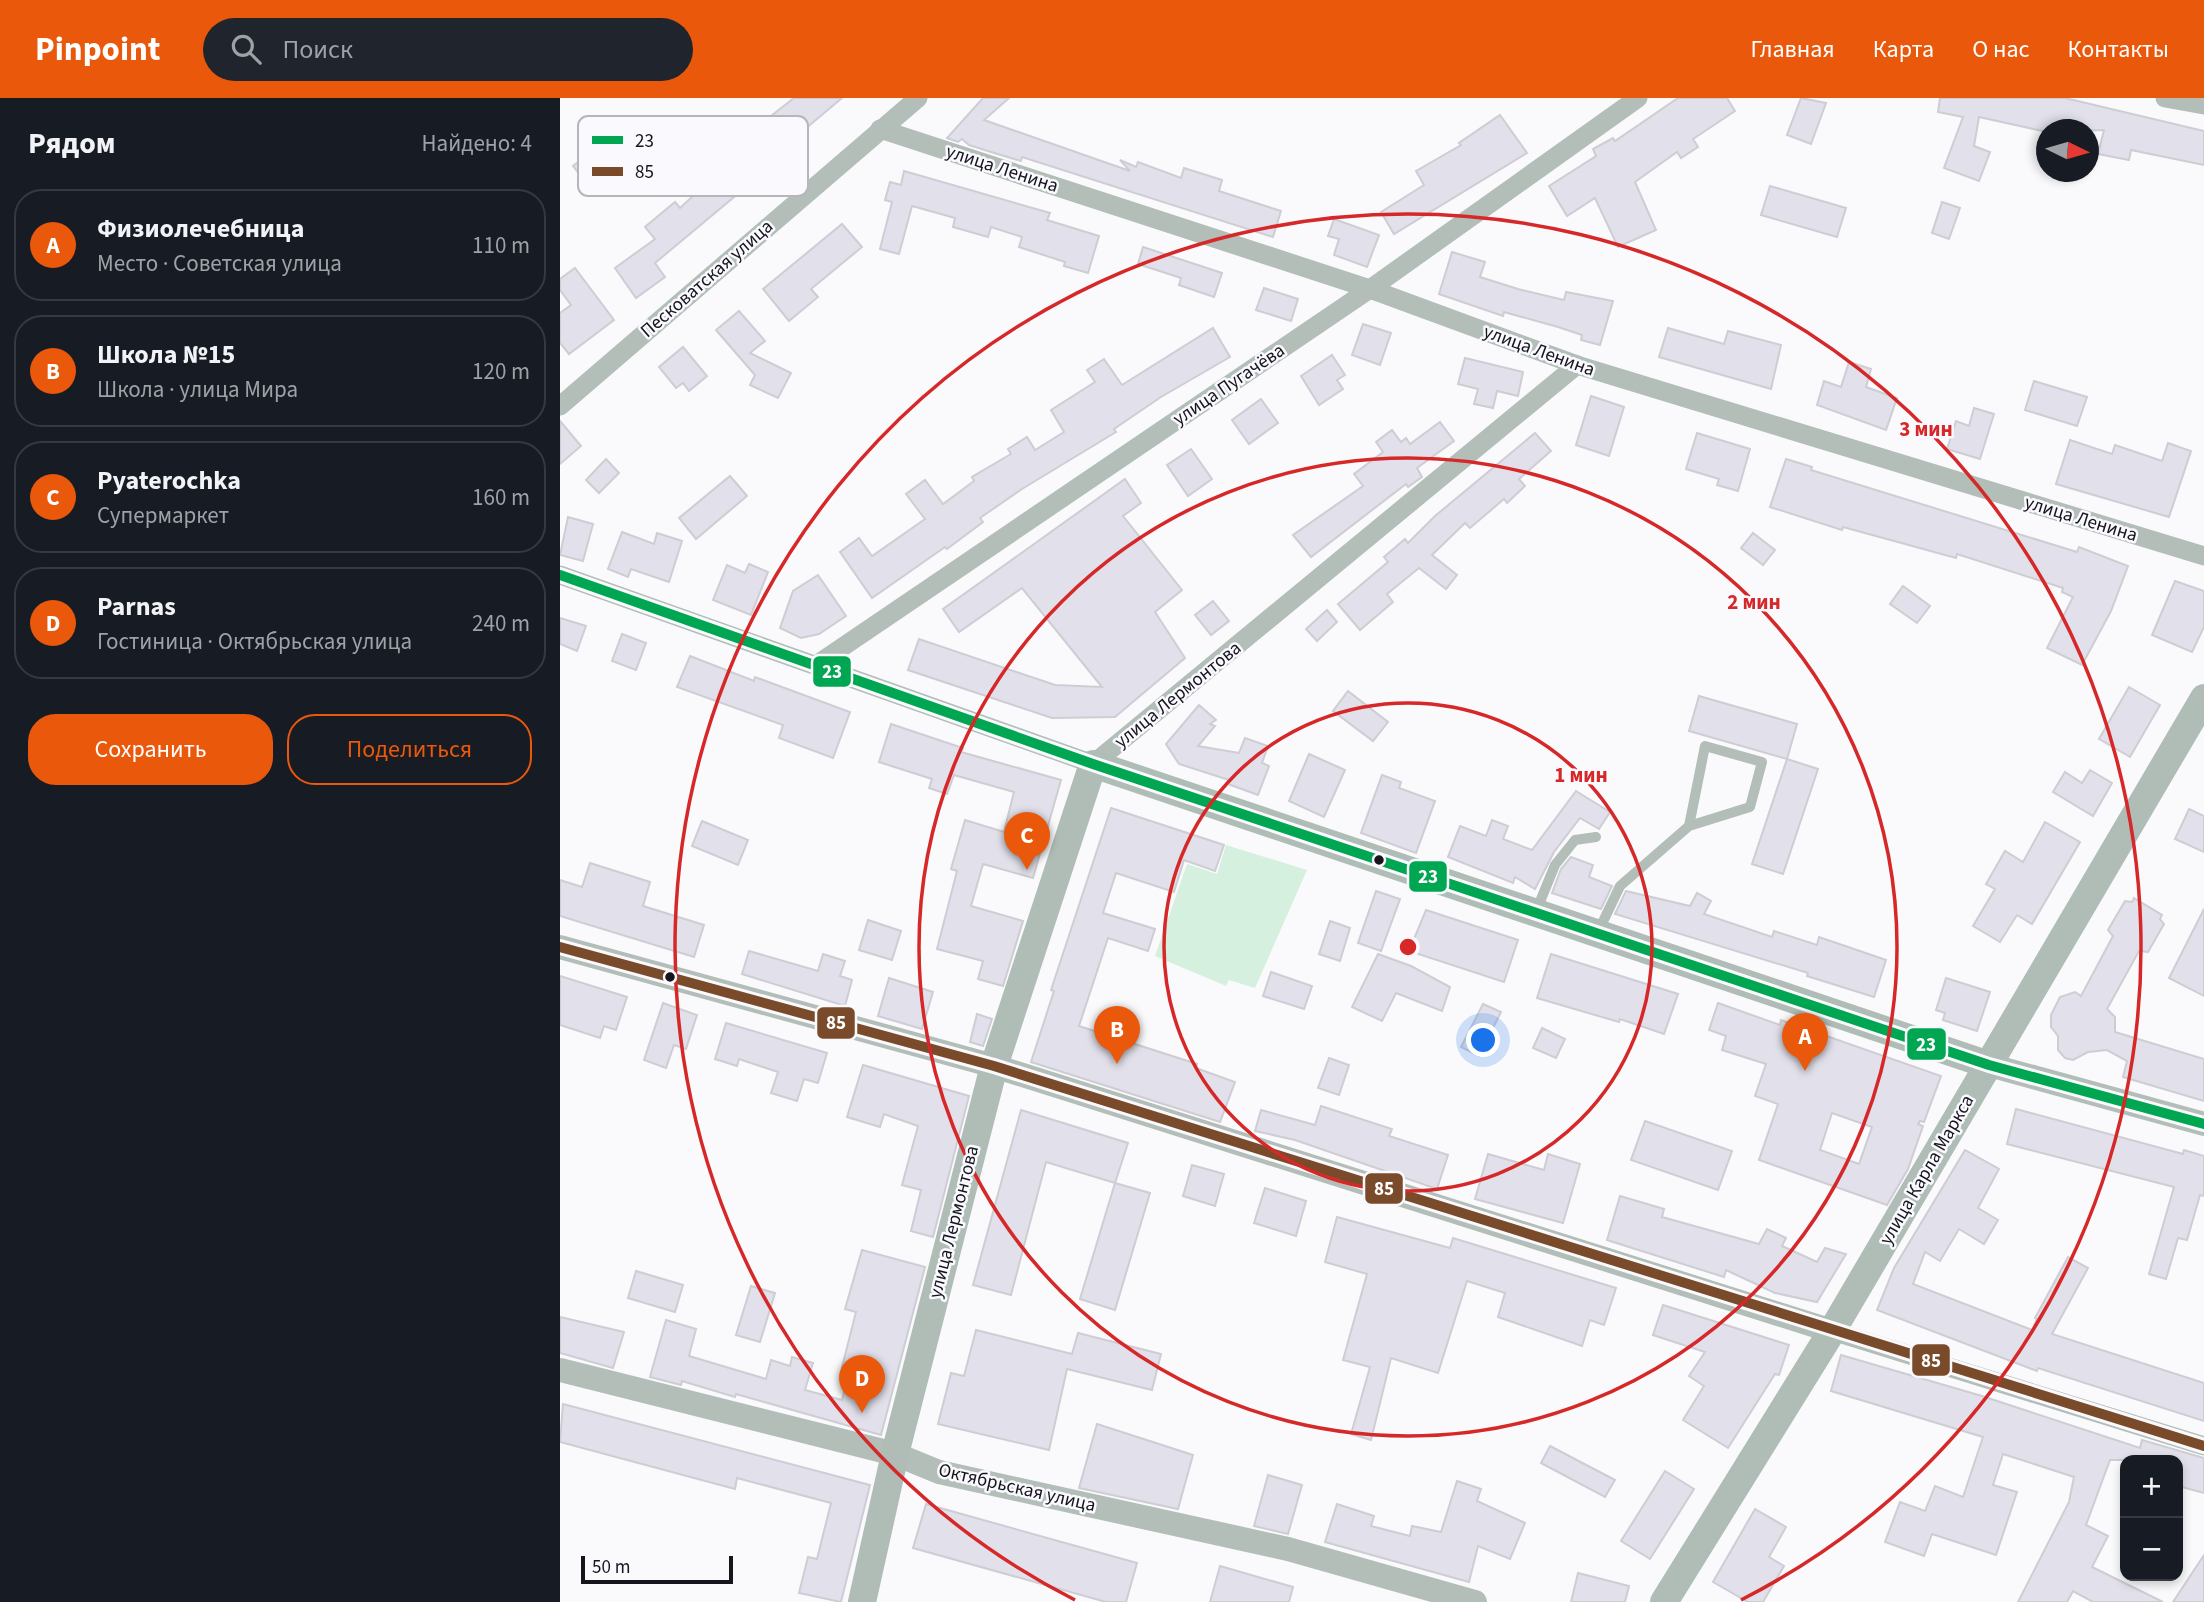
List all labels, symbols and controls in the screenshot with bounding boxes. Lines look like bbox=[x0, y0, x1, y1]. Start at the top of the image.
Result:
search box bbox=[203, 18, 693, 81]
text: Pinpoint bbox=[35, 26, 161, 73]
icon: search bbox=[227, 30, 265, 68]
text: Поиск bbox=[283, 31, 353, 68]
text: Главная bbox=[1750, 32, 1835, 67]
text: Карта bbox=[1873, 32, 1934, 67]
text: О нас bbox=[1972, 32, 2029, 67]
text: Контакты bbox=[2067, 32, 2169, 67]
legend bbox=[578, 116, 808, 196]
north arrow bbox=[2036, 119, 2099, 182]
text: Рядом bbox=[28, 122, 116, 165]
text: Найдено: 4 bbox=[422, 127, 532, 160]
text: 23 bbox=[635, 128, 654, 155]
street label: улица Ленина bbox=[942, 138, 1062, 200]
text: 85 bbox=[635, 159, 654, 186]
text: Физиолечебница bbox=[97, 210, 304, 247]
street label: Песковатская улица bbox=[635, 214, 779, 344]
text: A bbox=[46, 229, 60, 262]
text: 110 m bbox=[472, 229, 530, 262]
text: Место · Советская улица bbox=[97, 247, 342, 280]
street label: улица Ленина bbox=[1480, 318, 1598, 384]
text: Школа №15 bbox=[97, 336, 235, 373]
street label: улица Пугачёва bbox=[1168, 337, 1290, 433]
text: B bbox=[46, 355, 60, 388]
text: 120 m bbox=[472, 355, 530, 388]
text: Школа · улица Мира bbox=[97, 373, 298, 406]
text: 3 мин bbox=[1899, 414, 1953, 444]
text: Pyaterochka bbox=[97, 462, 241, 499]
text: C bbox=[46, 481, 60, 514]
text: 160 m bbox=[472, 481, 530, 514]
street label: улица Ленина bbox=[2021, 489, 2141, 549]
text: Супермаркет bbox=[97, 499, 229, 532]
text: 2 мин bbox=[1727, 587, 1781, 617]
text: Parnas bbox=[97, 588, 176, 625]
text: D bbox=[46, 607, 60, 640]
text: 240 m bbox=[472, 607, 530, 640]
text: Гостиница · Октябрьская улица bbox=[97, 625, 412, 658]
street label: улица Лермонтова bbox=[1109, 635, 1247, 755]
line badge: 23 bbox=[812, 655, 852, 688]
text: 23 bbox=[822, 659, 842, 686]
button: Сохранить bbox=[28, 714, 273, 785]
button: Поделиться bbox=[287, 714, 532, 785]
text: 1 мин bbox=[1554, 760, 1608, 790]
pin: C bbox=[1004, 812, 1050, 870]
unlabelled marker bbox=[1372, 853, 1386, 867]
line badge: 23 bbox=[1408, 860, 1448, 893]
text: 23 bbox=[1418, 864, 1438, 891]
centre of rings bbox=[1396, 935, 1420, 959]
unlabelled marker bbox=[663, 970, 677, 984]
line badge: 85 bbox=[816, 1006, 856, 1040]
pin: B bbox=[1094, 1006, 1140, 1064]
text: 85 bbox=[826, 1010, 846, 1037]
pin: A bbox=[1782, 1013, 1828, 1071]
your location bbox=[1466, 1023, 1500, 1057]
line badge: 23 bbox=[1906, 1027, 1947, 1061]
text: 23 bbox=[1916, 1032, 1936, 1059]
street label: улица Карла Маркса bbox=[1873, 1090, 1981, 1250]
street label: улица Лермонтова bbox=[922, 1143, 986, 1301]
line badge: 85 bbox=[1364, 1172, 1404, 1205]
text: 85 bbox=[1374, 1176, 1394, 1203]
line badge: 85 bbox=[1911, 1343, 1951, 1377]
text: 85 bbox=[1921, 1348, 1941, 1375]
pin: D bbox=[839, 1355, 885, 1413]
map controls bbox=[2120, 1455, 2183, 1581]
button: + bbox=[2120, 1455, 2183, 1518]
street label: Октябрьская улица bbox=[936, 1457, 1098, 1519]
button: − bbox=[2120, 1518, 2183, 1581]
scale bar bbox=[581, 1553, 733, 1585]
text: 50 m bbox=[592, 1554, 630, 1581]

